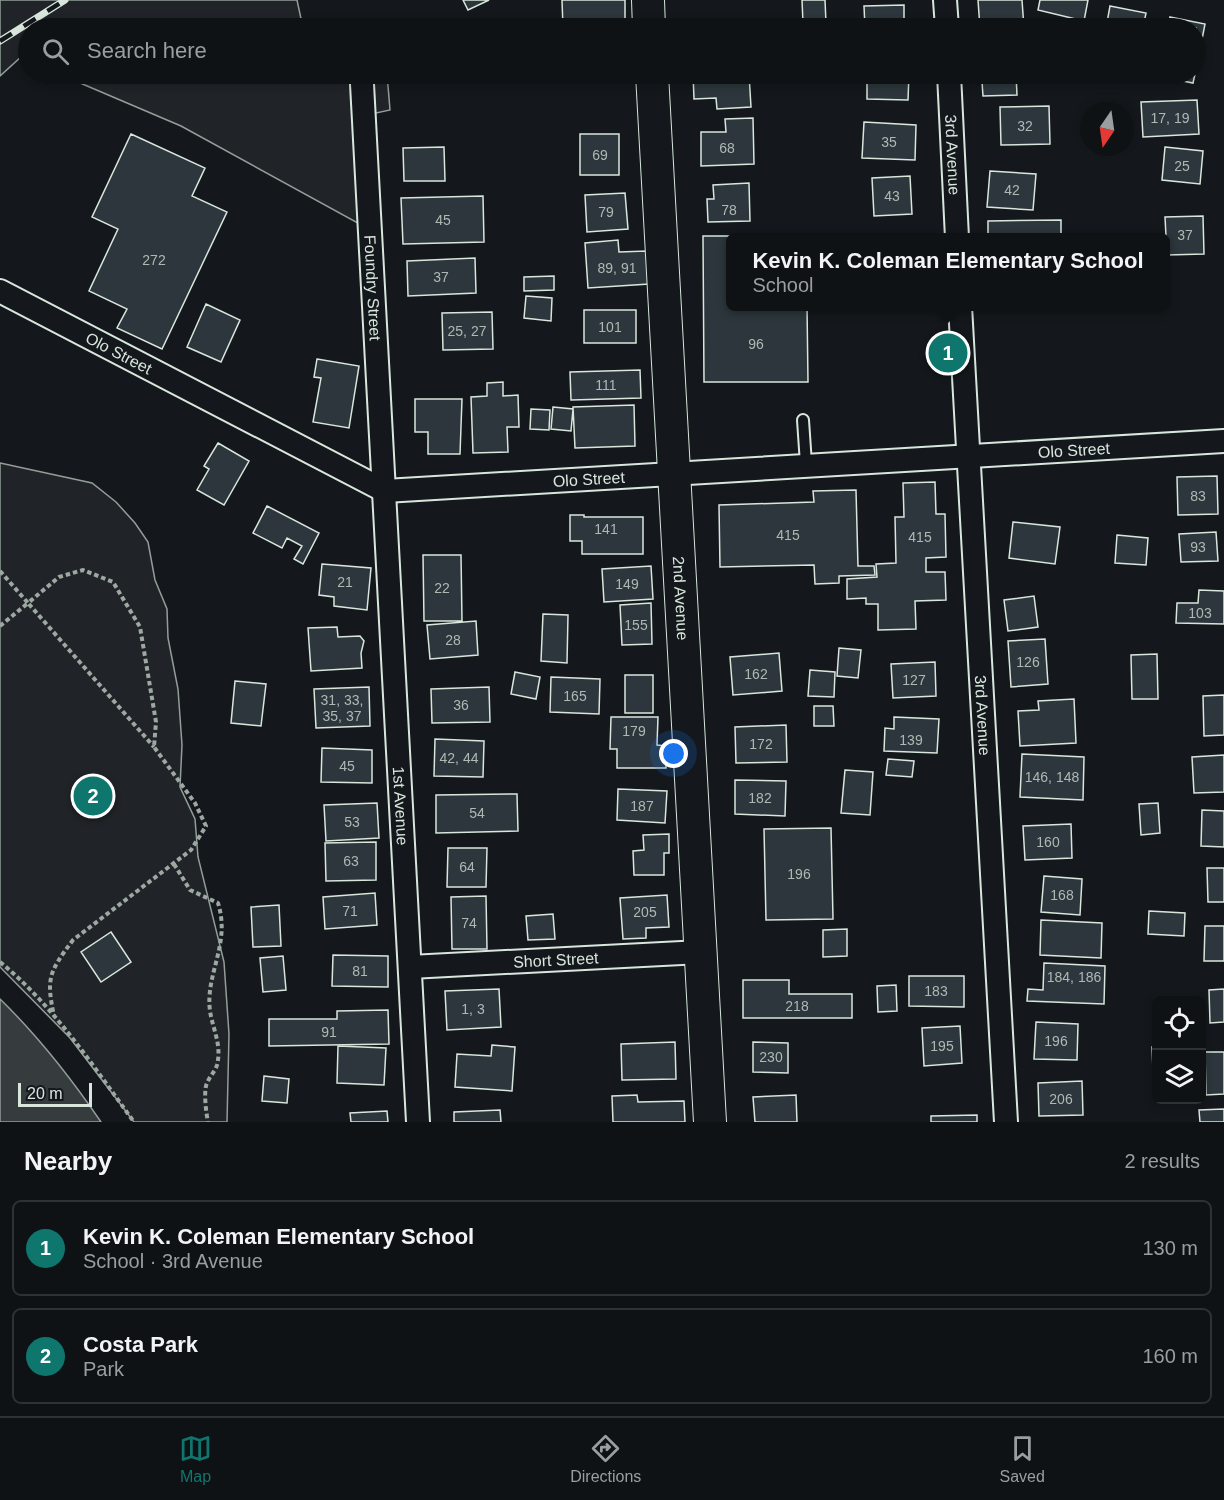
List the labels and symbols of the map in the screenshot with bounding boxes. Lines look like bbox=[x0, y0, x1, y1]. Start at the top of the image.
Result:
north arrow bbox=[1080, 102, 1134, 156]
house number: 17, 19 bbox=[1151, 110, 1190, 126]
street label: 3rd Avenue bbox=[942, 114, 963, 196]
house number: 32 bbox=[1017, 118, 1033, 134]
house number: 35 bbox=[881, 134, 897, 150]
house number: 68 bbox=[719, 140, 735, 156]
house number: 69 bbox=[592, 147, 608, 163]
house number: 25 bbox=[1174, 158, 1190, 174]
house number: 42 bbox=[1004, 182, 1020, 198]
house number: 43 bbox=[884, 188, 900, 204]
house number: 78 bbox=[721, 202, 737, 218]
house number: 79 bbox=[598, 204, 614, 220]
house number: 45 bbox=[435, 212, 451, 228]
house number: 37 bbox=[1177, 227, 1193, 243]
street label: Foundry Street bbox=[362, 234, 384, 342]
house number: 272 bbox=[142, 252, 166, 268]
house number: 89, 91 bbox=[598, 260, 637, 276]
house number: 37 bbox=[433, 269, 449, 285]
house number: 101 bbox=[598, 319, 622, 335]
house number: 25, 27 bbox=[448, 323, 487, 339]
street label: Olo Street bbox=[83, 329, 155, 377]
pin: 1 bbox=[928, 330, 968, 376]
house number: 96 bbox=[748, 336, 764, 352]
house number: 111 bbox=[595, 377, 617, 393]
street label: Olo Street bbox=[1037, 439, 1111, 461]
street label: Olo Street bbox=[552, 468, 626, 489]
house number: 83 bbox=[1190, 488, 1206, 504]
house number: 141 bbox=[594, 521, 618, 537]
house number: 415 bbox=[776, 527, 800, 543]
house number: 415 bbox=[908, 529, 932, 545]
house number: 93 bbox=[1190, 539, 1206, 555]
street label: 2nd Avenue bbox=[670, 556, 692, 641]
house number: 21 bbox=[337, 574, 353, 590]
house number: 149 bbox=[615, 576, 639, 592]
house number: 22 bbox=[434, 580, 450, 596]
house number: 103 bbox=[1188, 605, 1212, 621]
house number: 155 bbox=[624, 617, 648, 633]
house number: 28 bbox=[445, 632, 461, 648]
house number: 126 bbox=[1016, 654, 1040, 670]
house number: 162 bbox=[744, 666, 768, 682]
house number: 127 bbox=[902, 672, 926, 688]
street label: 3rd Avenue bbox=[972, 675, 994, 756]
house number: 165 bbox=[563, 688, 587, 704]
house number: 31, 33, 35, 37 bbox=[321, 692, 363, 724]
house number: 36 bbox=[453, 697, 469, 713]
house number: 179 bbox=[622, 723, 646, 739]
house number: 139 bbox=[899, 732, 923, 748]
house number: 172 bbox=[749, 736, 773, 752]
your location bbox=[659, 739, 688, 768]
house number: 42, 44 bbox=[440, 750, 479, 766]
house number: 45 bbox=[339, 758, 355, 774]
street label: 1st Avenue bbox=[390, 766, 412, 846]
house number: 146, 148 bbox=[1025, 769, 1079, 785]
pin: 2 bbox=[74, 774, 112, 818]
house number: 182 bbox=[748, 790, 772, 806]
house number: 187 bbox=[630, 798, 654, 814]
house number: 54 bbox=[469, 805, 485, 821]
house number: 53 bbox=[344, 814, 360, 830]
house number: 160 bbox=[1036, 834, 1060, 850]
house number: 63 bbox=[343, 853, 359, 869]
house number: 64 bbox=[459, 859, 475, 875]
house number: 196 bbox=[787, 866, 811, 882]
house number: 168 bbox=[1050, 887, 1074, 903]
house number: 71 bbox=[342, 903, 358, 919]
house number: 205 bbox=[633, 904, 657, 920]
house number: 74 bbox=[461, 915, 477, 931]
street label: Short Street bbox=[513, 949, 599, 970]
house number: 81 bbox=[352, 963, 368, 979]
house number: 184, 186 bbox=[1047, 969, 1101, 985]
house number: 183 bbox=[924, 983, 948, 999]
house number: 218 bbox=[785, 998, 809, 1014]
house number: 1, 3 bbox=[461, 1001, 485, 1017]
house number: 91 bbox=[321, 1024, 337, 1040]
house number: 196 bbox=[1044, 1033, 1068, 1049]
house number: 195 bbox=[930, 1038, 954, 1054]
house number: 230 bbox=[759, 1049, 783, 1065]
scale bar bbox=[18, 1080, 92, 1108]
house number: 206 bbox=[1049, 1091, 1073, 1107]

